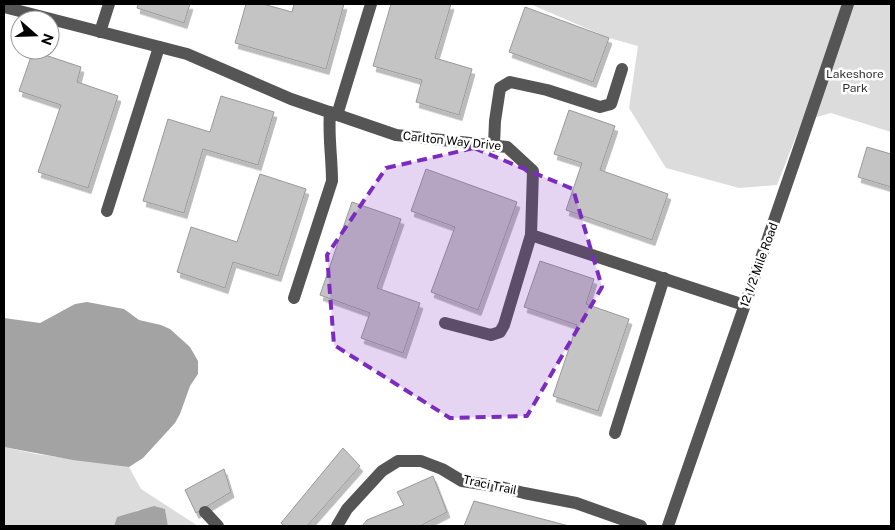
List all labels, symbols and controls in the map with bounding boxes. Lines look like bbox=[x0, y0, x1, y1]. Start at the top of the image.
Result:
north arrow bbox=[10, 10, 60, 60]
text: N bbox=[38, 32, 57, 47]
park label: Lakeshore Park bbox=[826, 67, 884, 95]
street label: Carlton Way Drive bbox=[402, 129, 502, 153]
street label: 12 1/2 Mile Road bbox=[737, 221, 781, 309]
street label: Traci Trail bbox=[462, 472, 519, 498]

